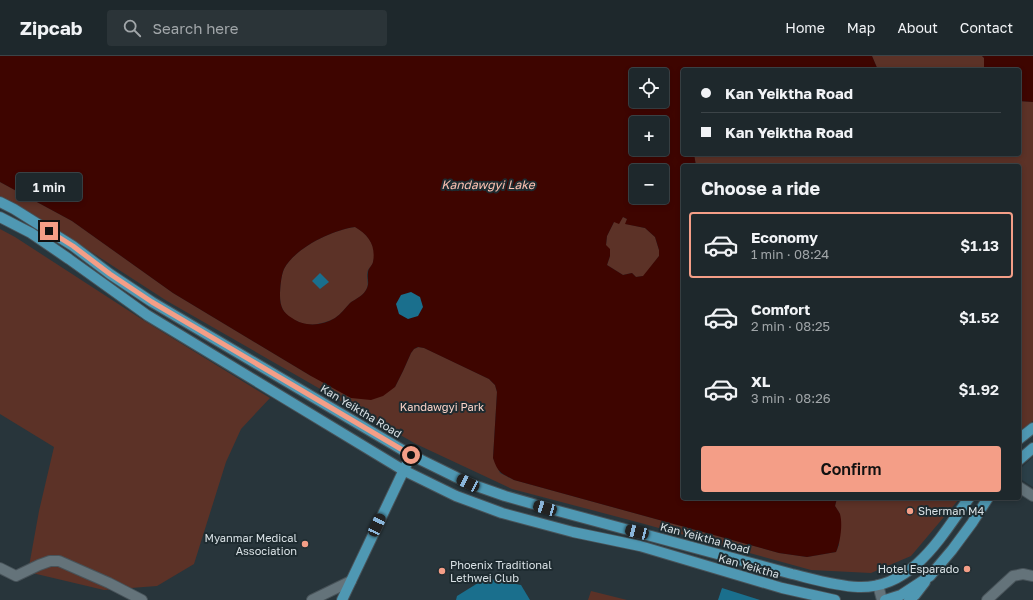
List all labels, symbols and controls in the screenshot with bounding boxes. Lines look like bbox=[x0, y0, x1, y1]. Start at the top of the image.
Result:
search box bbox=[107, 10, 387, 46]
text: Zipcab bbox=[20, 16, 83, 39]
icon: search bbox=[121, 17, 143, 39]
text: Search here bbox=[153, 19, 238, 37]
text: Home bbox=[785, 19, 825, 36]
text: Map bbox=[847, 19, 875, 36]
text: About bbox=[897, 19, 938, 36]
text: Contact bbox=[960, 19, 1013, 36]
map controls bbox=[629, 68, 669, 204]
button: locate bbox=[629, 68, 669, 108]
text: Kan Yeiktha Road bbox=[725, 84, 853, 102]
button: + bbox=[629, 116, 669, 156]
text: Kan Yeiktha Road bbox=[725, 123, 853, 141]
button: − bbox=[629, 164, 669, 204]
callout: 1 min bbox=[16, 173, 82, 201]
water label: Kandawgyi Lake bbox=[441, 177, 536, 192]
text: Choose a ride bbox=[701, 177, 820, 199]
text: 1 min bbox=[33, 179, 65, 195]
route end bbox=[40, 222, 58, 240]
icon: car bbox=[703, 227, 739, 263]
text: Economy bbox=[751, 228, 818, 246]
text: $1.13 bbox=[960, 236, 999, 254]
text: 1 min · 08:24 bbox=[751, 246, 829, 262]
icon: car bbox=[703, 299, 739, 335]
text: Comfort bbox=[751, 300, 810, 318]
text: $1.52 bbox=[959, 308, 999, 326]
text: 2 min · 08:25 bbox=[751, 318, 830, 334]
icon: car bbox=[703, 371, 739, 407]
text: XL bbox=[751, 372, 770, 390]
text: $1.92 bbox=[959, 380, 999, 398]
street label: Kan Yeiktha Road bbox=[318, 381, 404, 440]
text: 3 min · 08:26 bbox=[751, 390, 831, 406]
park label: Kandawgyi Park bbox=[400, 400, 484, 413]
route start bbox=[402, 446, 420, 464]
button: Confirm bbox=[701, 446, 1001, 492]
car bbox=[455, 472, 481, 494]
car bbox=[532, 499, 558, 517]
place label: Sherman M4 bbox=[918, 504, 984, 517]
marker: Sherman M4 bbox=[905, 506, 915, 516]
car bbox=[366, 512, 388, 538]
street label: Kan Yeiktha Road bbox=[659, 519, 751, 556]
car bbox=[624, 523, 650, 541]
place label: Myanmar Medical Association bbox=[204, 531, 297, 557]
marker: Myanmar Medical Association bbox=[300, 539, 310, 549]
street label: Kan Yeiktha bbox=[717, 551, 781, 580]
place label: Phoenix Traditional Lethwei Club bbox=[450, 558, 552, 584]
place label: Hotel Esparado bbox=[878, 562, 959, 575]
marker: Hotel Esparado bbox=[962, 564, 972, 574]
marker: Phoenix Traditional Lethwei Club bbox=[437, 566, 447, 576]

